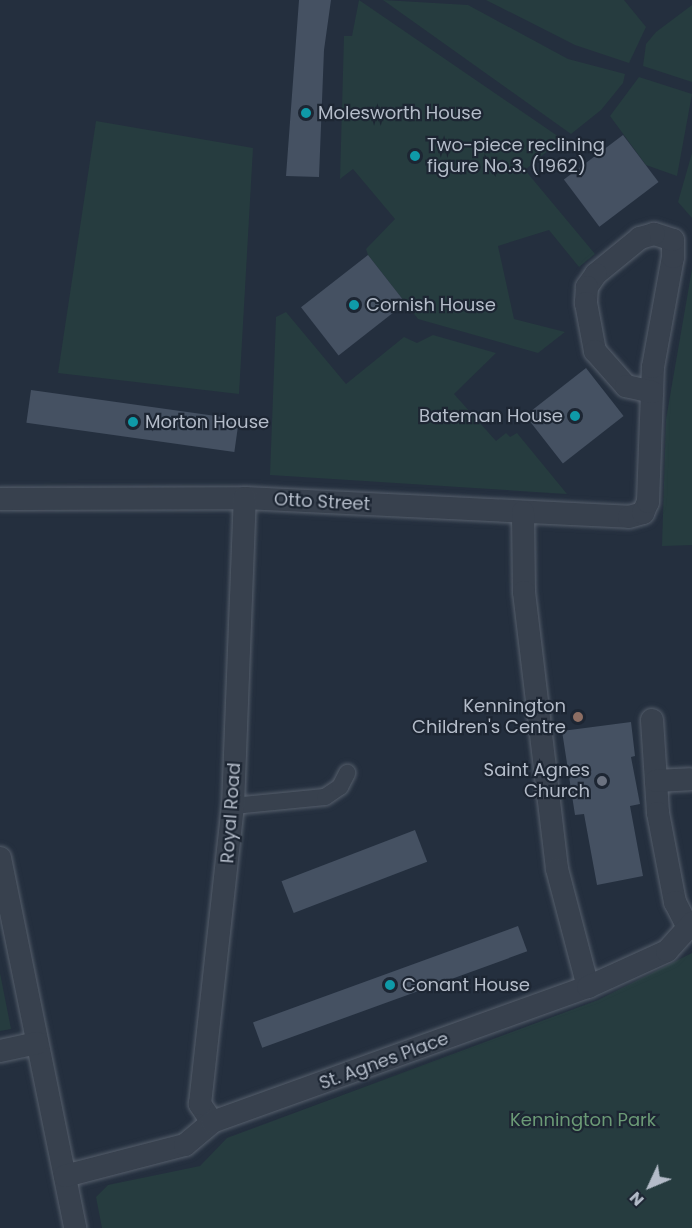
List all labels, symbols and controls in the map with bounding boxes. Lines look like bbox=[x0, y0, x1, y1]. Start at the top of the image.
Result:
place label: Molesworth House bbox=[318, 102, 482, 124]
marker: Molesworth House bbox=[299, 106, 313, 120]
place label: Two-piece reclining figure No.3. (1962) bbox=[427, 135, 605, 178]
marker: Two-piece reclining figure No.3. (1962) bbox=[408, 149, 422, 163]
place label: Cornish House bbox=[366, 294, 496, 316]
marker: Cornish House bbox=[347, 298, 361, 312]
place label: Bateman House bbox=[419, 405, 563, 427]
marker: Bateman House bbox=[568, 409, 582, 423]
place label: Morton House bbox=[145, 411, 269, 433]
marker: Morton House bbox=[126, 415, 140, 429]
street label: Otto Street bbox=[273, 489, 371, 515]
place label: Kennington Children's Centre bbox=[412, 696, 566, 738]
marker: Kennington Children's Centre bbox=[571, 710, 585, 724]
place label: Saint Agnes Church bbox=[484, 760, 590, 802]
street label: Royal Road bbox=[217, 762, 245, 864]
marker: Saint Agnes Church bbox=[595, 774, 609, 788]
place label: Conant House bbox=[402, 974, 530, 996]
marker: Conant House bbox=[383, 978, 397, 992]
street label: St. Agnes Place bbox=[316, 1028, 452, 1094]
park label: Kennington Park bbox=[510, 1109, 656, 1131]
north arrow bbox=[620, 1156, 680, 1216]
text: N bbox=[624, 1187, 649, 1211]

